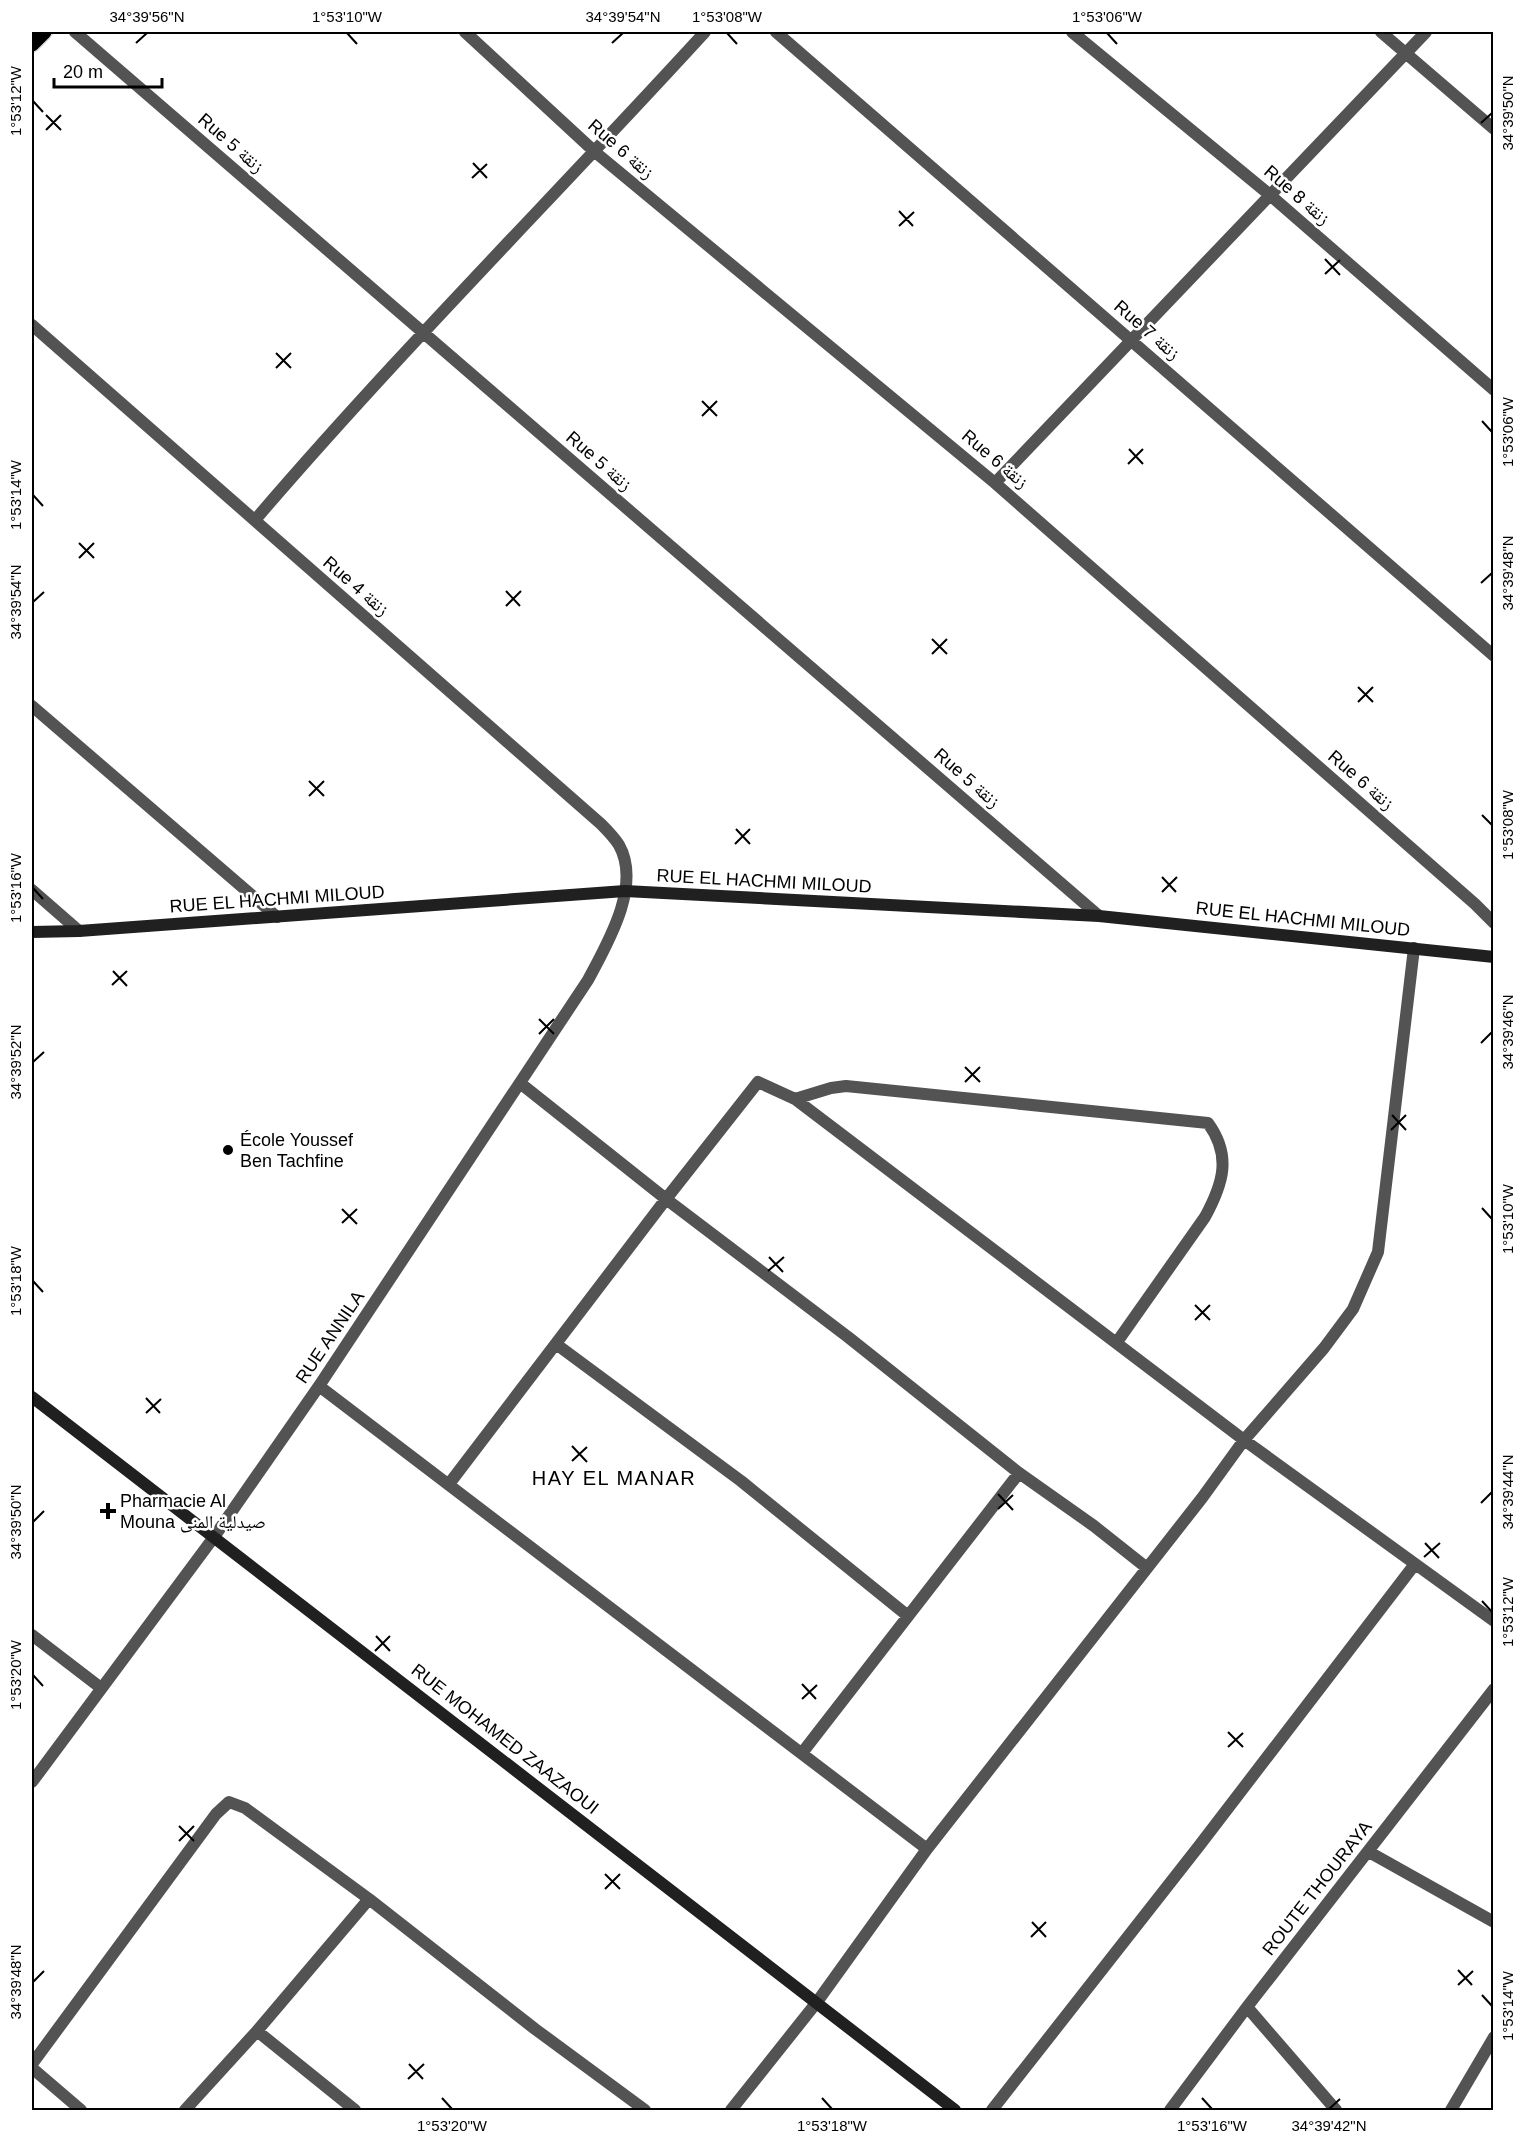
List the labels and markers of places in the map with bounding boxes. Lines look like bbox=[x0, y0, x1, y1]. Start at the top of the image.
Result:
place label: École Youssef Ben Tachfine bbox=[240, 1130, 354, 1171]
marker: École Youssef Ben Tachfine bbox=[221, 1143, 235, 1157]
place label: Pharmacie Al Mouna صيدلية المنى bbox=[120, 1491, 266, 1533]
marker: Pharmacie Al Mouna صيدلية المنى bbox=[101, 1504, 115, 1518]

